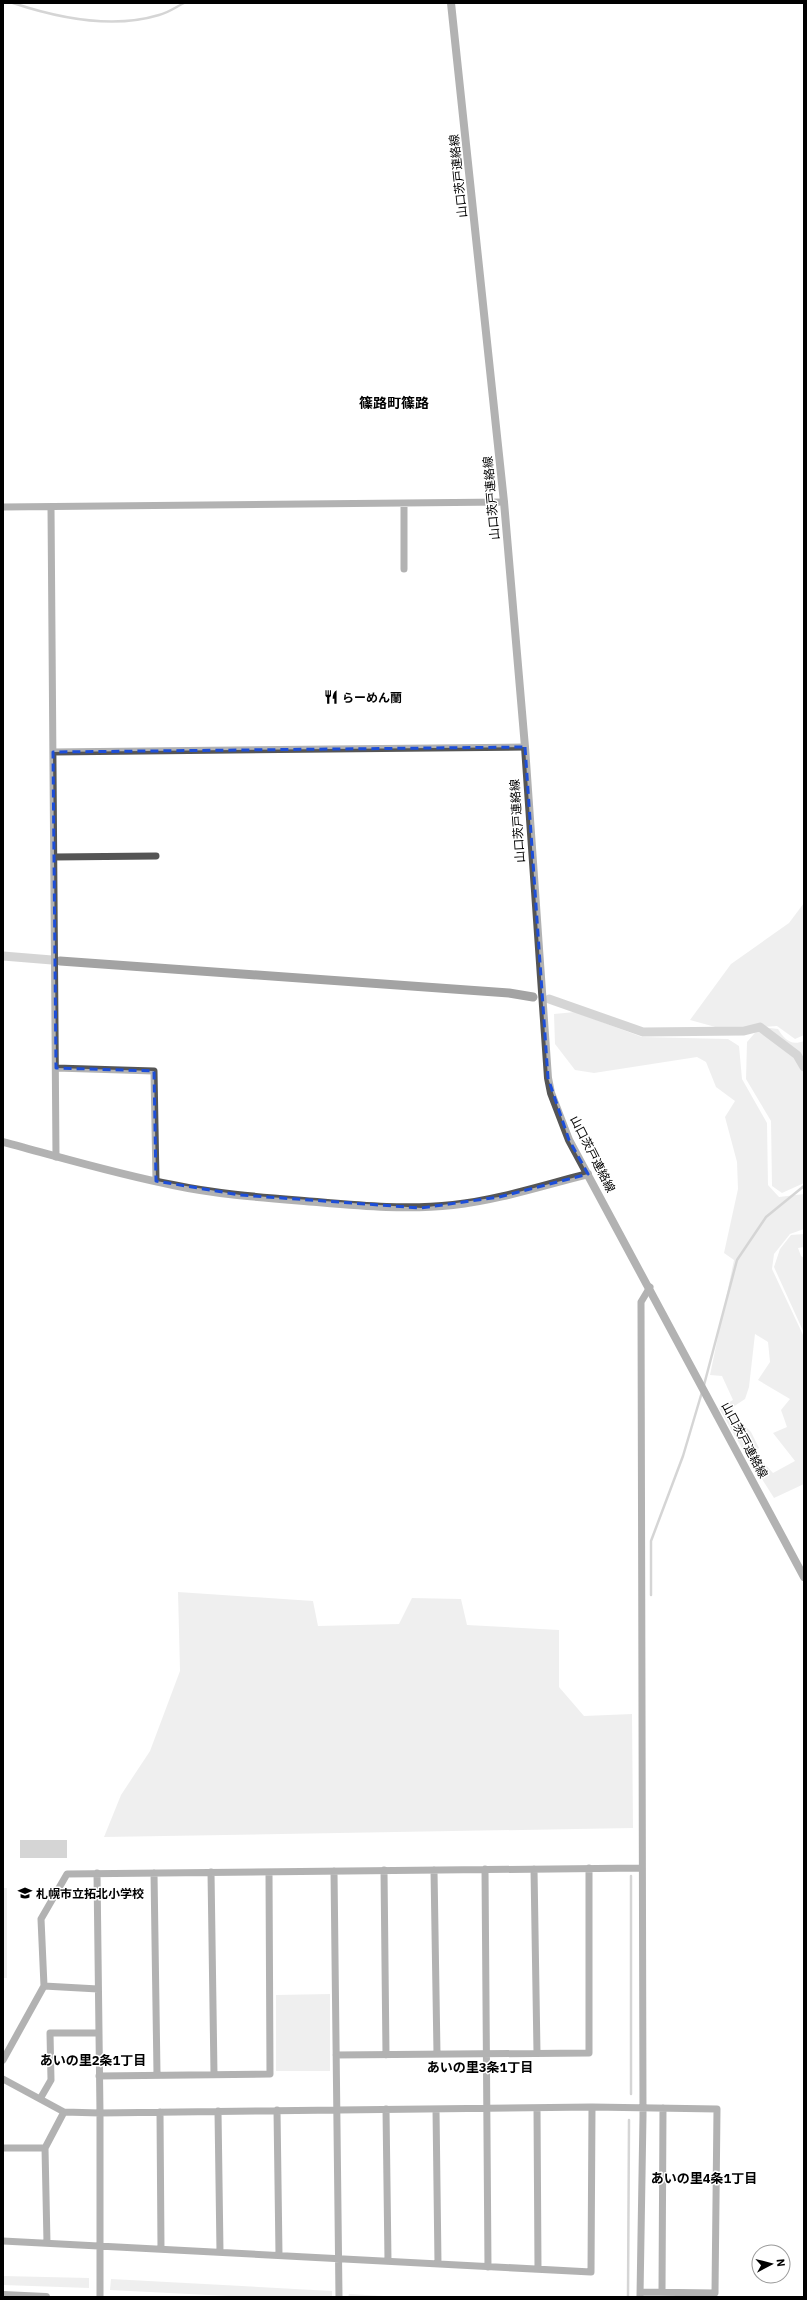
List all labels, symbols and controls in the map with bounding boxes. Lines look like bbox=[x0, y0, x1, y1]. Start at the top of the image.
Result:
street label: 山口茨戸連絡線 bbox=[446, 133, 470, 219]
district label: 篠路町篠路 bbox=[359, 394, 429, 412]
street label: 山口茨戸連絡線 bbox=[480, 455, 502, 541]
restaurant icon: らーめん蘭 bbox=[323, 689, 339, 705]
place label: らーめん蘭 bbox=[342, 690, 402, 705]
street label: 山口茨戸連絡線 bbox=[507, 779, 527, 863]
street label: 山口茨戸連絡線 bbox=[567, 1113, 619, 1195]
street label: 山口茨戸連絡線 bbox=[719, 1399, 771, 1481]
school or university icon: 札幌市立拓北小学校 bbox=[17, 1885, 33, 1901]
place label: 札幌市立拓北小学校 bbox=[36, 1886, 144, 1901]
district label: あいの里2条1丁目 bbox=[40, 2052, 146, 2069]
district label: あいの里3条1丁目 bbox=[427, 2059, 533, 2076]
district label: あいの里4条1丁目 bbox=[651, 2170, 757, 2187]
north arrow bbox=[751, 2244, 791, 2284]
text: N bbox=[773, 2258, 788, 2268]

